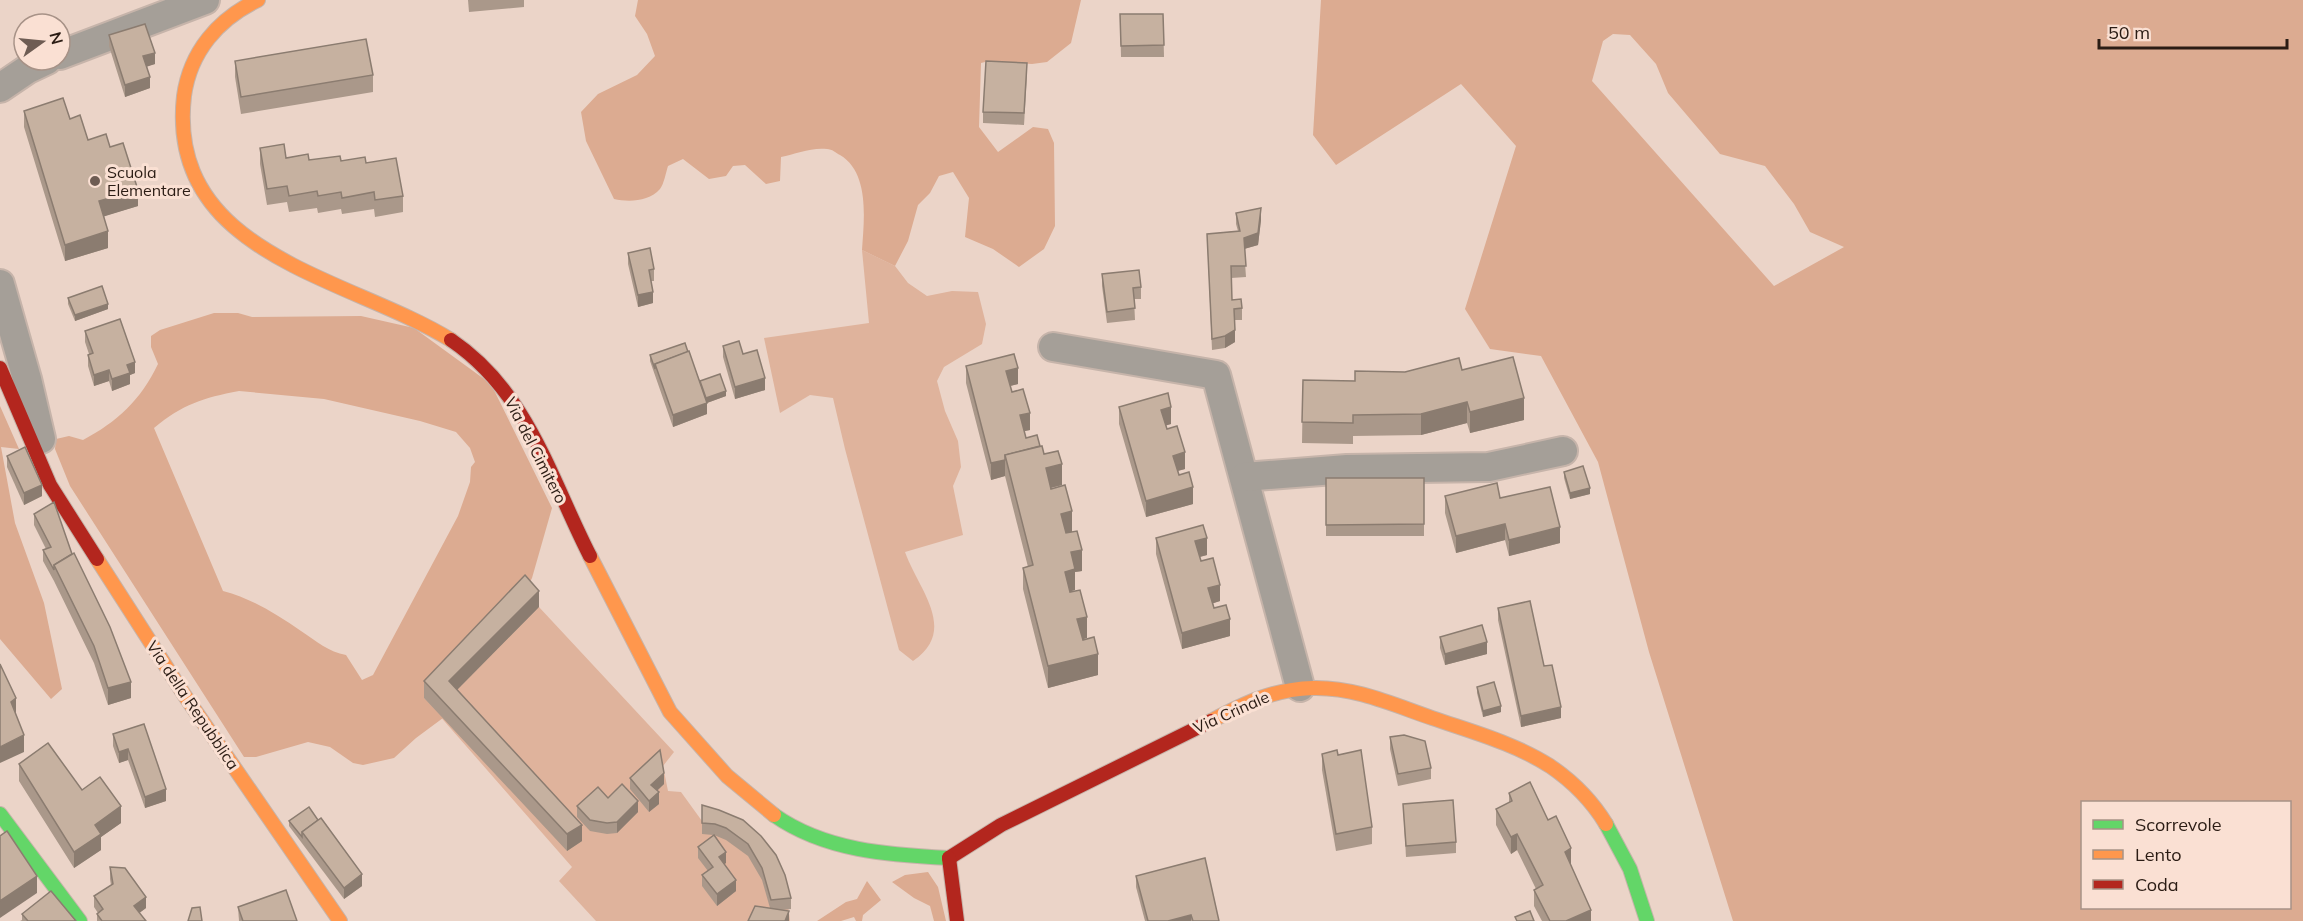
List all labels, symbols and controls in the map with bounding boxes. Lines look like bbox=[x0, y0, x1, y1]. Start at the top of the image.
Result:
north arrow bbox=[12, 12, 72, 72]
scale bar bbox=[2099, 12, 2286, 50]
text: 50 m bbox=[2108, 21, 2150, 44]
text: N bbox=[45, 30, 68, 47]
place label: Scuola Elementare bbox=[107, 162, 191, 200]
marker: Scuola Elementare bbox=[88, 174, 102, 188]
street label: Via del Cimitero bbox=[501, 393, 571, 507]
street label: Via della Repubblica bbox=[142, 637, 244, 773]
street label: Via Crinale bbox=[1190, 686, 1272, 738]
legend bbox=[2081, 801, 2291, 909]
text: Scorrevole bbox=[2135, 813, 2222, 836]
text: Lento bbox=[2135, 843, 2182, 866]
text: Coda bbox=[2135, 873, 2179, 896]

